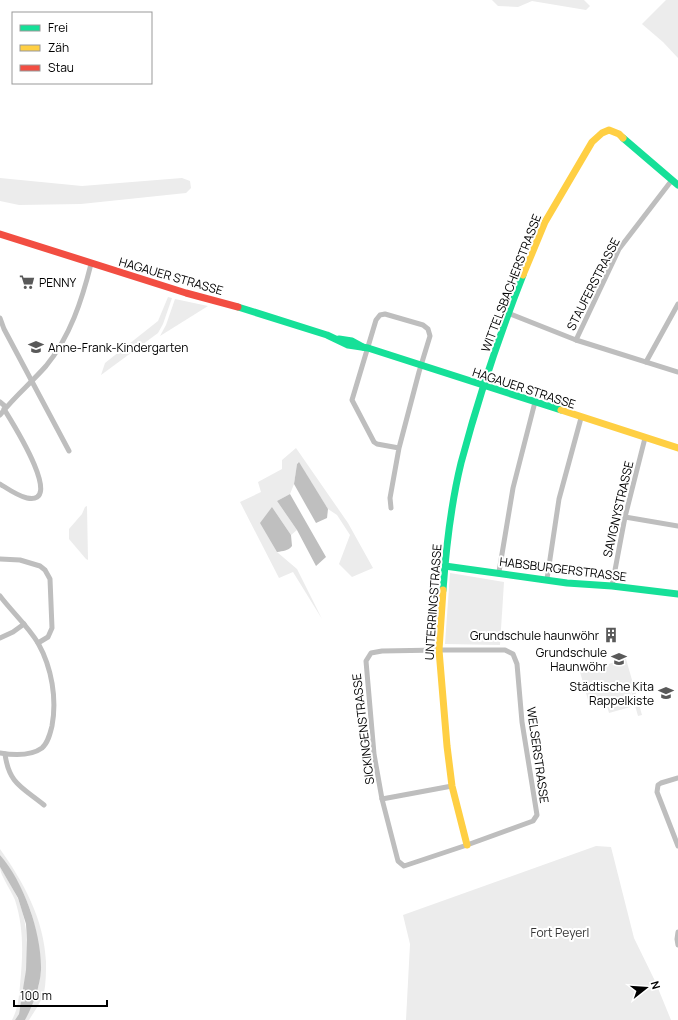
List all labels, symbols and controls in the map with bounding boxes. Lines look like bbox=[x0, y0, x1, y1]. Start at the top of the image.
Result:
legend bbox=[12, 12, 152, 84]
text: Frei bbox=[48, 19, 68, 36]
text: Zäh bbox=[48, 39, 69, 56]
text: Stau bbox=[48, 59, 74, 76]
street label: WITTELSBACHERSTRASSE bbox=[477, 211, 545, 355]
street label: STAUFERSTRASSE bbox=[562, 235, 624, 333]
street label: HAGAUER STRASSE bbox=[117, 253, 225, 299]
supermarket icon: PENNY bbox=[18, 273, 36, 291]
place label: PENNY bbox=[39, 274, 77, 291]
school or university icon: Anne-Frank-Kindergarten bbox=[27, 338, 45, 356]
place label: Anne-Frank-Kindergarten bbox=[48, 339, 188, 356]
street label: HAGAUER STRASSE bbox=[470, 363, 578, 413]
street label: SAVIGNYSTRASSE bbox=[599, 459, 637, 559]
street label: UNTERRINGSTRASSE bbox=[420, 543, 446, 661]
street label: HABSBURGERSTRASSE bbox=[498, 553, 628, 585]
building icon: Grundschule haunwöhr bbox=[602, 626, 620, 644]
place label: Grundschule haunwöhr bbox=[470, 627, 600, 644]
place label: Grundschule Haunwöhr bbox=[536, 644, 608, 675]
school or university icon: Grundschule Haunwöhr bbox=[610, 650, 628, 668]
street label: SICKINGENSTRASSE bbox=[348, 672, 378, 785]
place label: Städtische Kita Rappelkiste bbox=[570, 678, 654, 709]
school or university icon: Städtische Kita Rappelkiste bbox=[657, 684, 675, 702]
street label: WELSERSTRASSE bbox=[523, 706, 553, 805]
park label: Fort Peyerl bbox=[531, 924, 589, 941]
north arrow bbox=[626, 968, 666, 1008]
text: N bbox=[648, 979, 664, 991]
scale bar bbox=[14, 982, 107, 1008]
text: 100 m bbox=[20, 987, 52, 1004]

